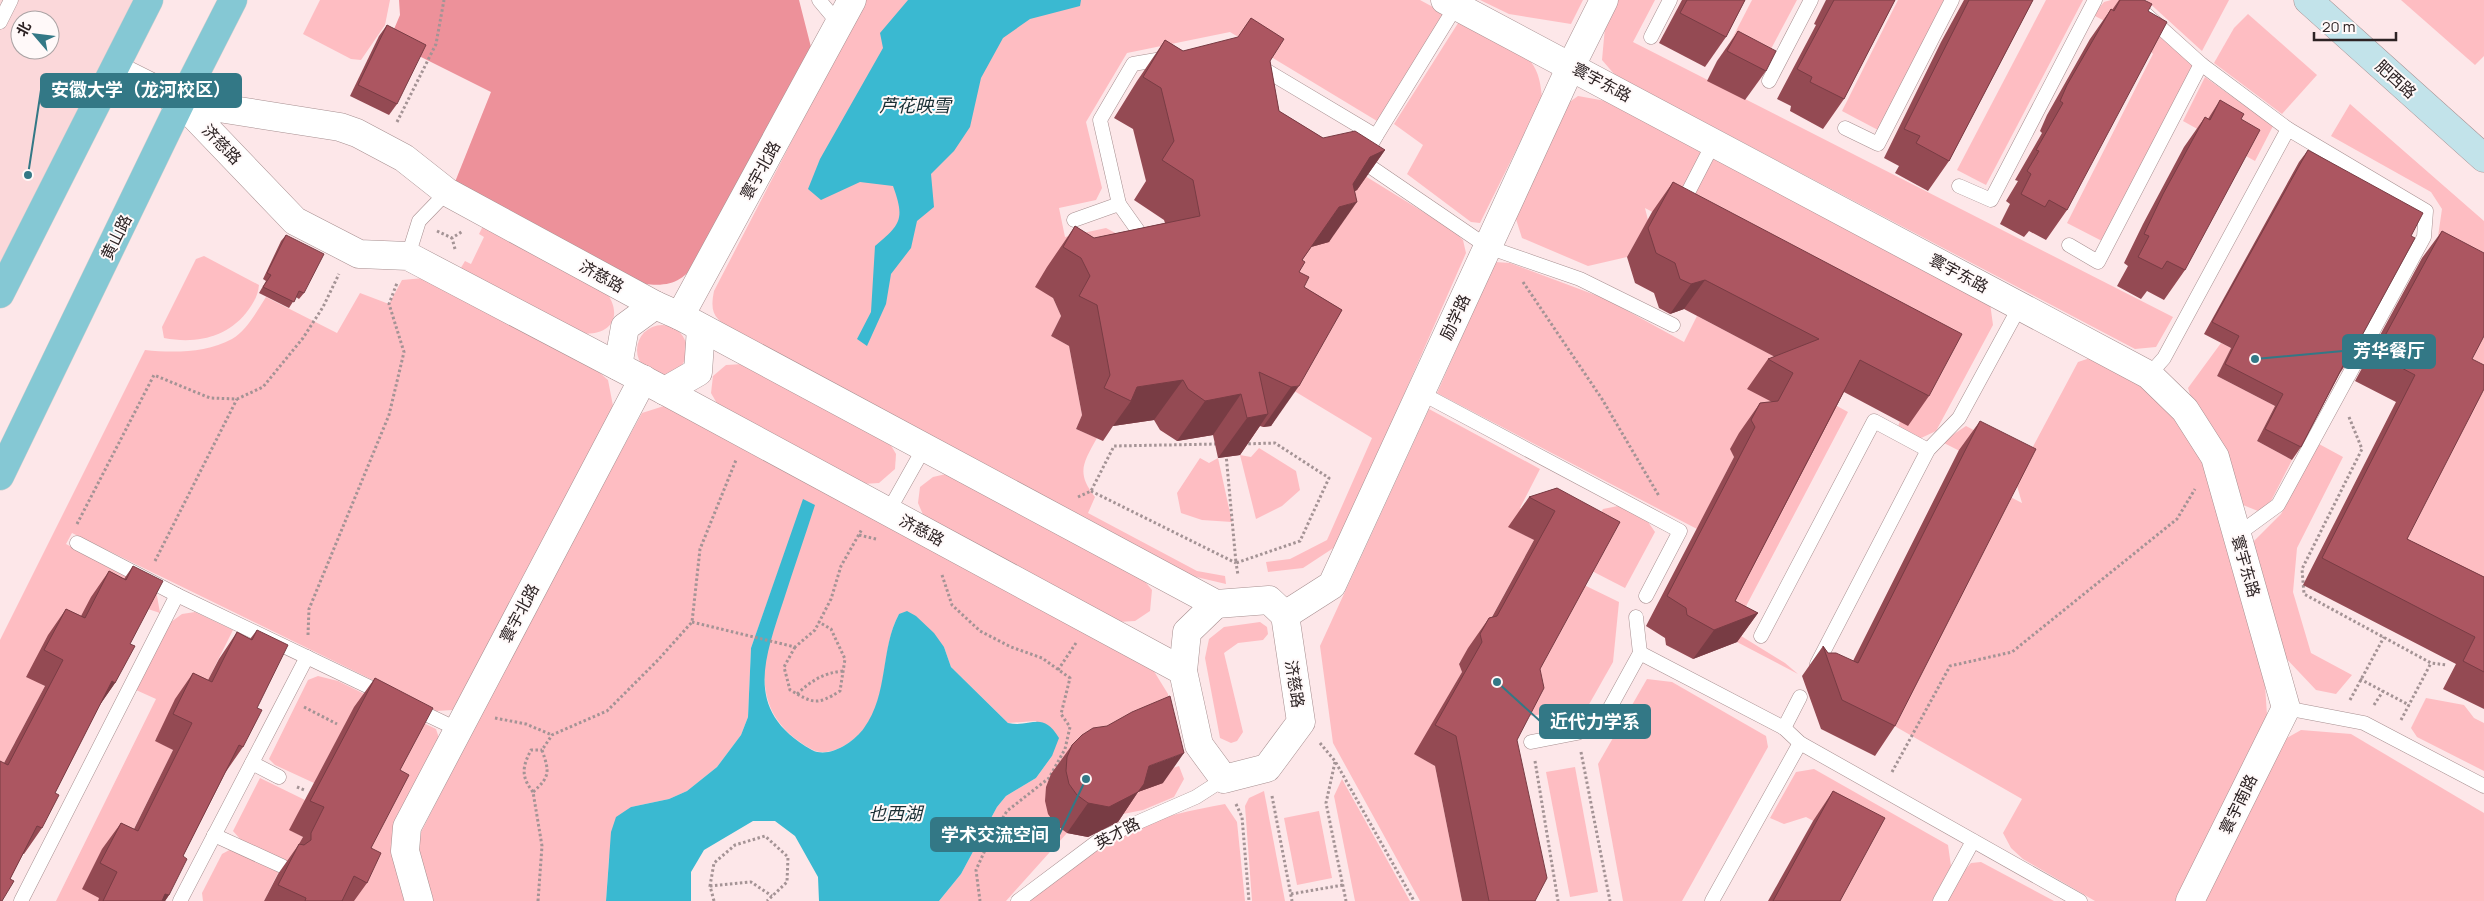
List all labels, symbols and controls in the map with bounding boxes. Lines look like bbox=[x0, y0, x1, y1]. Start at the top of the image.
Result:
north arrow bbox=[10, 10, 60, 60]
scale bar bbox=[2314, 10, 2396, 42]
text: 20 m bbox=[2322, 16, 2355, 37]
text: 北 bbox=[11, 18, 35, 39]
street label: 肥西路 bbox=[2371, 55, 2421, 103]
street label: 寰宇东路 bbox=[1569, 57, 1635, 107]
callout: 安徽大学（龙河校区） bbox=[41, 74, 241, 107]
text: 安徽大学（龙河校区） bbox=[51, 77, 231, 101]
water label: 芦花映雪 bbox=[879, 93, 953, 117]
street label: 济慈路 bbox=[197, 119, 247, 169]
street label: 寰宇北路 bbox=[735, 137, 785, 203]
street label: 黄山路 bbox=[96, 211, 136, 263]
street label: 寰宇东路 bbox=[1926, 248, 1992, 298]
street label: 济慈路 bbox=[576, 255, 628, 297]
street label: 励学路 bbox=[1435, 291, 1475, 343]
callout: 芳华餐厅 bbox=[2343, 335, 2435, 368]
text: 芳华餐厅 bbox=[2353, 338, 2425, 362]
street label: 济慈路 bbox=[896, 509, 948, 551]
street label: 寰宇东路 bbox=[2227, 532, 2265, 600]
street label: 寰宇北路 bbox=[494, 580, 544, 646]
street label: 济慈路 bbox=[1280, 659, 1310, 709]
callout: 近代力学系 bbox=[1540, 705, 1650, 738]
text: 近代力学系 bbox=[1550, 709, 1640, 733]
street label: 寰宇南路 bbox=[2214, 770, 2262, 838]
water label: 也西湖 bbox=[868, 801, 925, 825]
street label: 英才路 bbox=[1091, 812, 1143, 854]
callout: 学术交流空间 bbox=[931, 818, 1059, 851]
text: 学术交流空间 bbox=[941, 822, 1049, 846]

